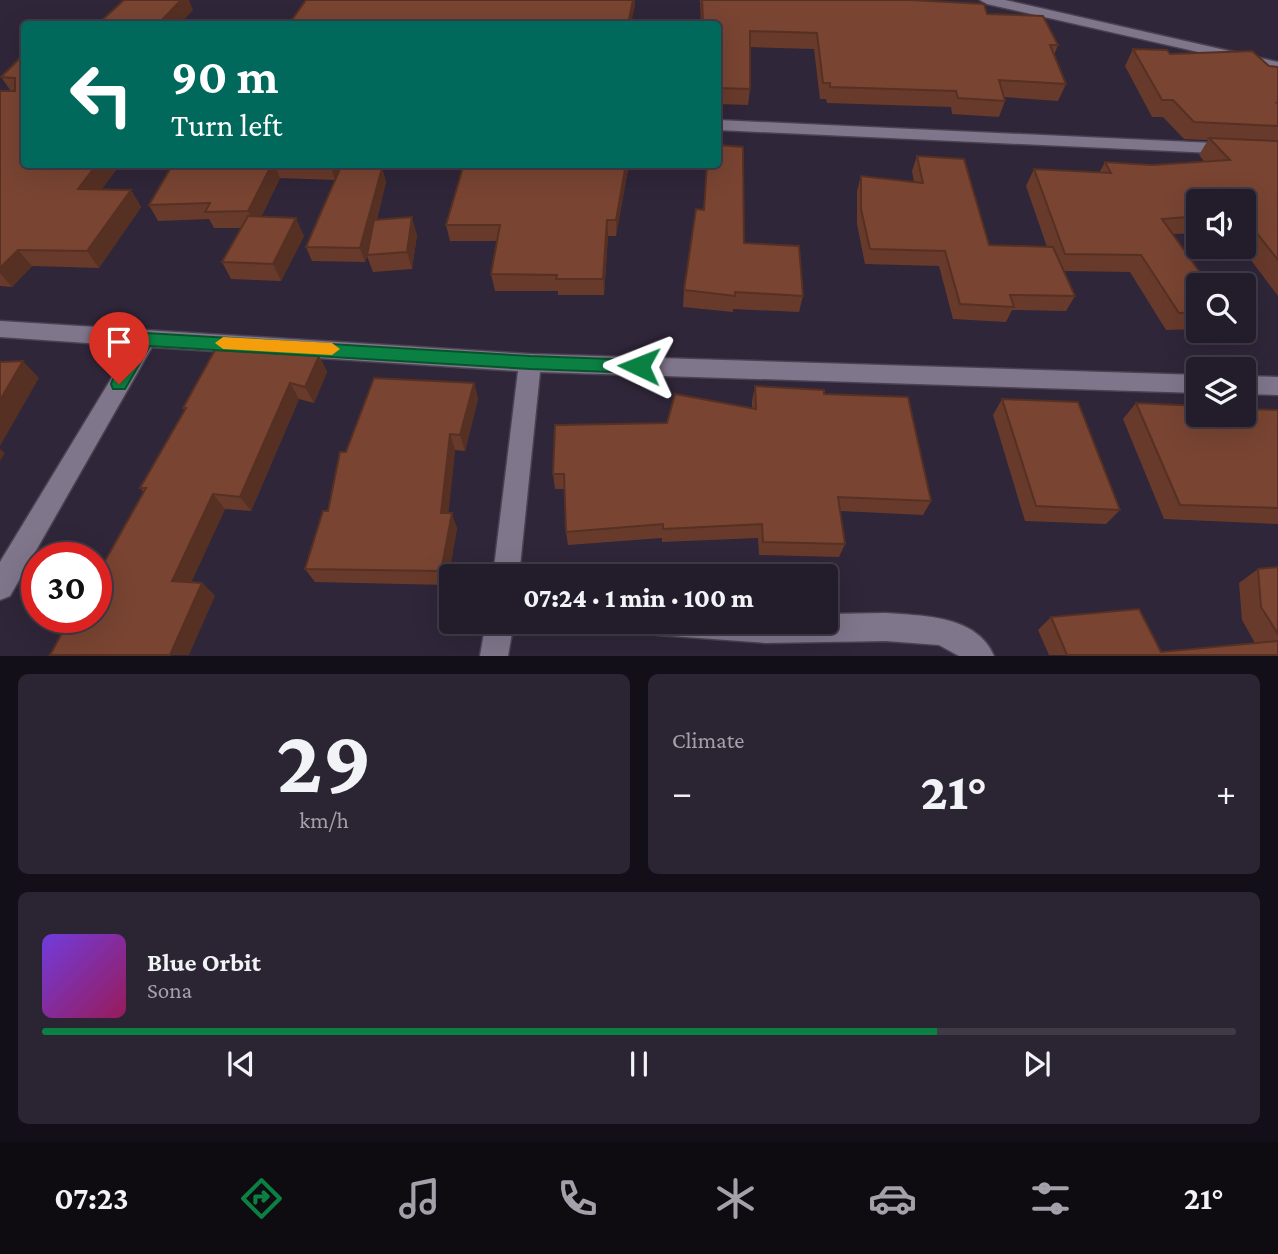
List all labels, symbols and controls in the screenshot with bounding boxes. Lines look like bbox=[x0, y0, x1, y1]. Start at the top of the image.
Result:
icon: left bbox=[56, 49, 147, 140]
text: 90 m bbox=[171, 49, 278, 104]
text: Turn left bbox=[171, 107, 282, 143]
map controls bbox=[1186, 189, 1256, 427]
button: sound bbox=[1186, 189, 1256, 259]
button: search bbox=[1186, 273, 1256, 343]
pin bbox=[89, 312, 149, 384]
icon: arrive bbox=[100, 323, 138, 361]
position arrow bbox=[602, 329, 676, 403]
button: layers bbox=[1186, 357, 1256, 427]
speed limit sign: 30 bbox=[21, 542, 112, 633]
text: 07:24 · 1 min · 100 m bbox=[523, 584, 754, 613]
text: 29 bbox=[276, 710, 372, 812]
text: Climate bbox=[672, 727, 744, 753]
text: 21° bbox=[921, 762, 987, 820]
text: − bbox=[672, 771, 692, 813]
text: + bbox=[1216, 771, 1236, 813]
text: km/h bbox=[299, 807, 349, 833]
text: Blue Orbit bbox=[147, 948, 261, 977]
text: Sona bbox=[147, 977, 192, 1003]
icon: previous bbox=[222, 1045, 260, 1083]
icon: pause bbox=[620, 1045, 658, 1083]
icon: next bbox=[1018, 1045, 1056, 1083]
icon: directions bbox=[237, 1174, 286, 1223]
icon: music bbox=[395, 1174, 444, 1223]
icon: phone bbox=[553, 1174, 602, 1223]
icon: climate bbox=[711, 1174, 760, 1223]
icon: car bbox=[868, 1174, 917, 1223]
icon: filters bbox=[1026, 1174, 1075, 1223]
text: 07:23 bbox=[54, 1180, 129, 1216]
text: 21° bbox=[1184, 1180, 1224, 1216]

